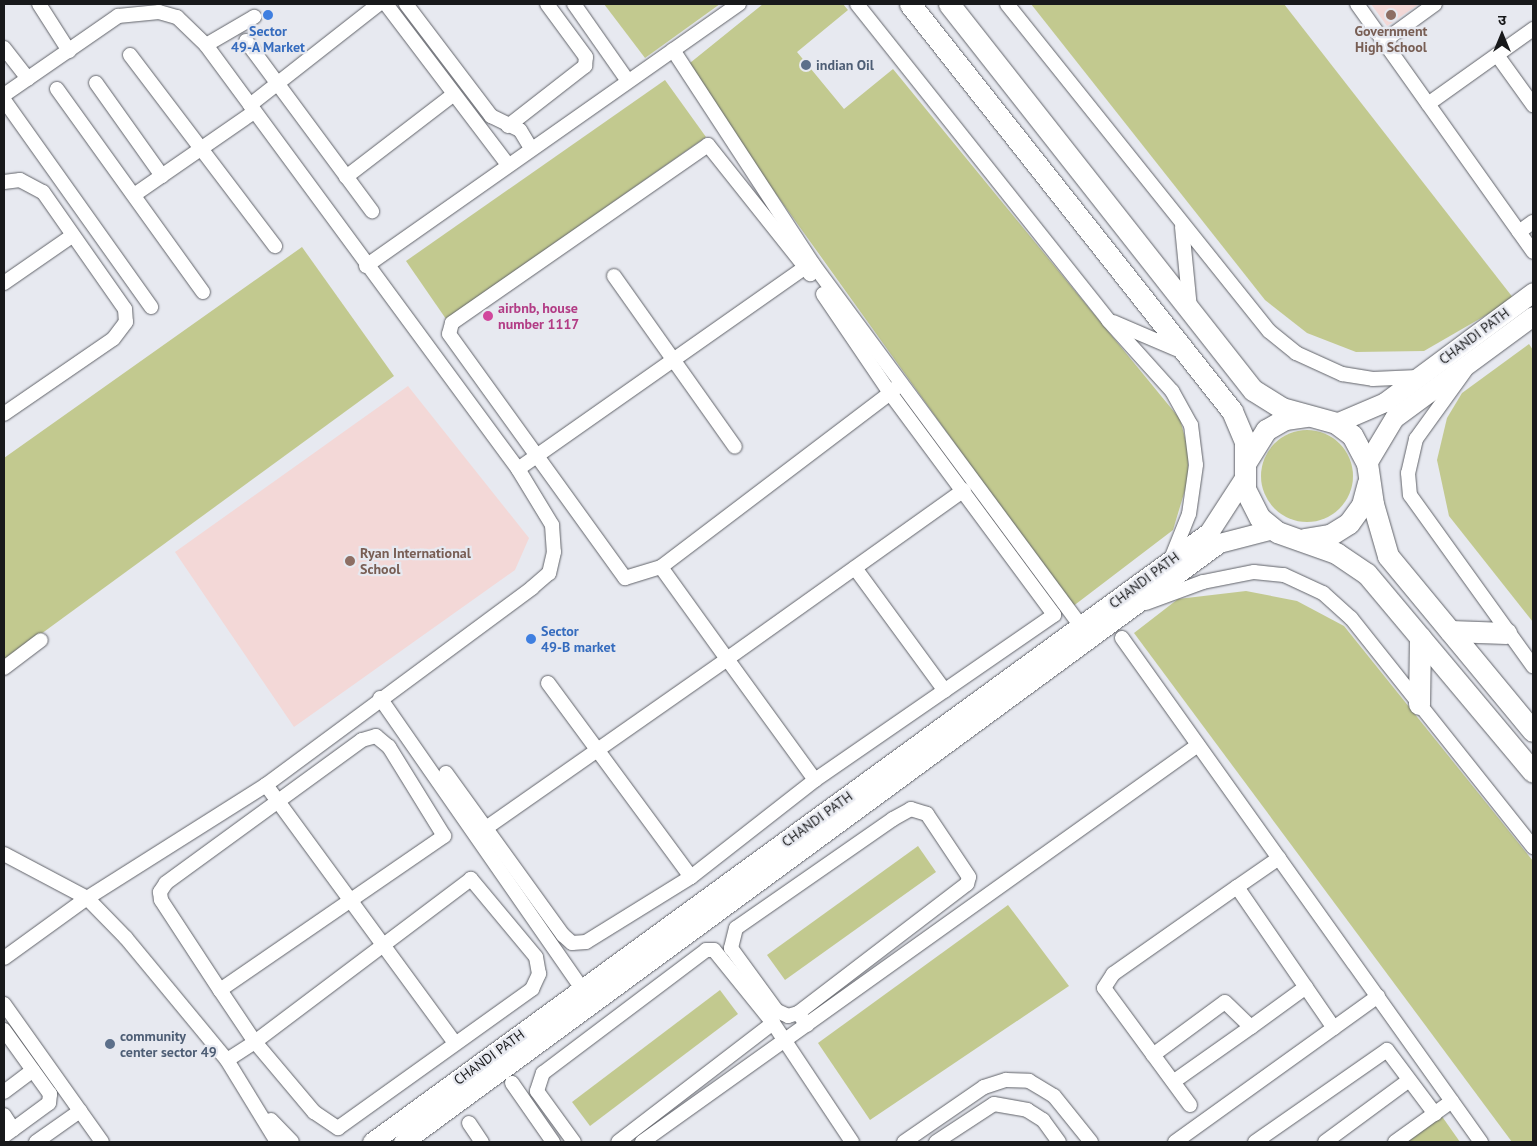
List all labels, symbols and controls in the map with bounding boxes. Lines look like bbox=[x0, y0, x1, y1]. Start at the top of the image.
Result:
marker: Sector 49-A Market bbox=[262, 9, 274, 21]
marker: Government High School bbox=[1385, 9, 1397, 21]
north arrow bbox=[1477, 10, 1527, 60]
text: उ bbox=[1498, 11, 1506, 29]
place label: Sector 49-A Market bbox=[231, 23, 305, 56]
place label: Government High School bbox=[1354, 23, 1428, 56]
place label: indian Oil bbox=[816, 57, 874, 73]
marker: indian Oil bbox=[800, 59, 812, 71]
place label: airbnb, house number 1117 bbox=[498, 300, 579, 332]
street label: CHANDI PATH bbox=[1436, 304, 1512, 368]
marker: airbnb, house number 1117 bbox=[482, 310, 494, 322]
place label: Ryan International School bbox=[360, 545, 471, 578]
street label: CHANDI PATH bbox=[1106, 548, 1182, 612]
marker: Ryan International School bbox=[344, 555, 356, 567]
place label: Sector 49-B market bbox=[541, 623, 616, 656]
marker: Sector 49-B market bbox=[525, 633, 537, 645]
street label: CHANDI PATH bbox=[778, 788, 856, 850]
street label: CHANDI PATH bbox=[450, 1026, 528, 1088]
place label: community center sector 49 bbox=[120, 1028, 217, 1060]
marker: community center sector 49 bbox=[104, 1038, 116, 1050]

